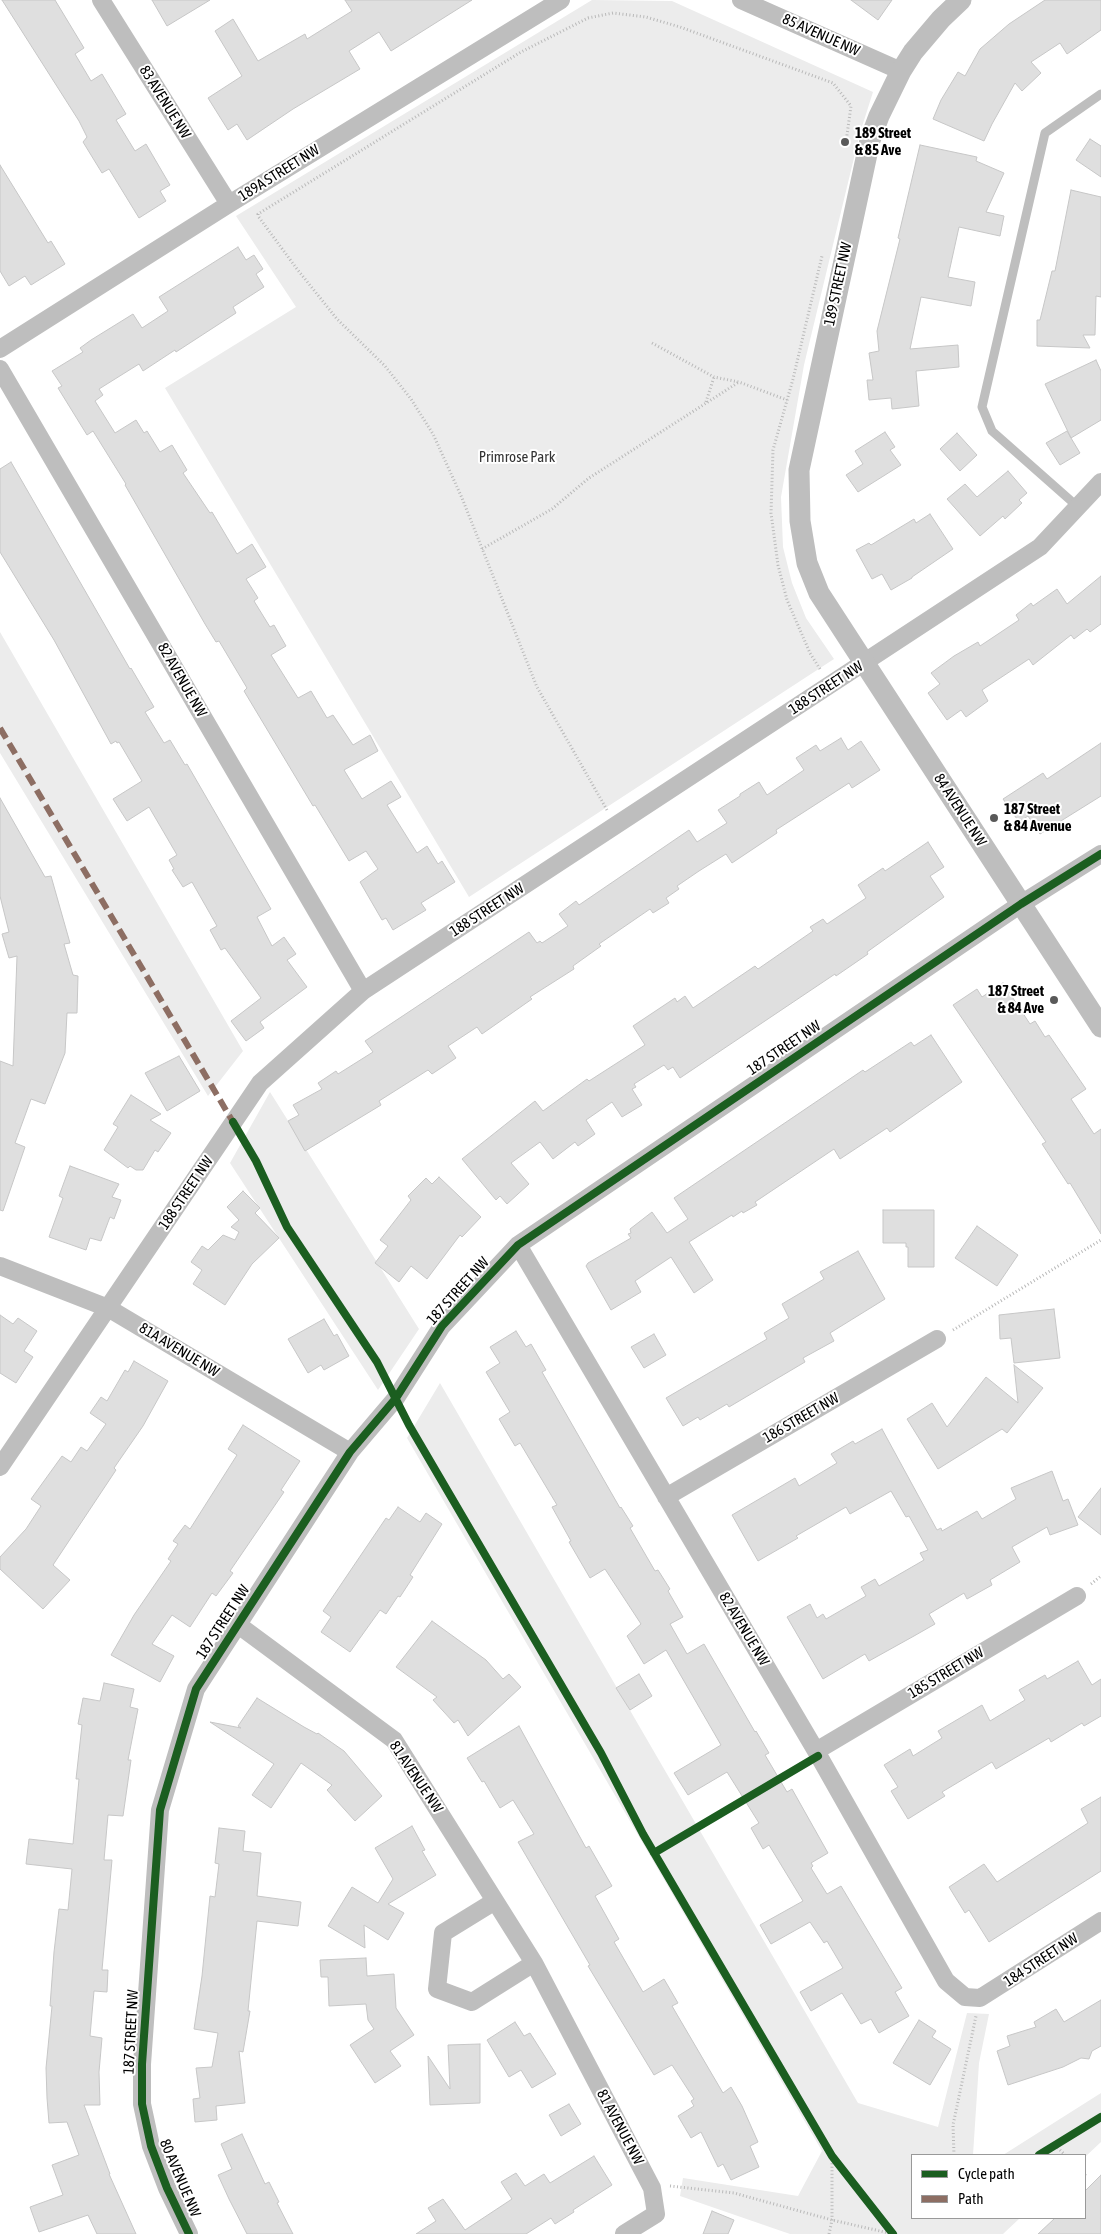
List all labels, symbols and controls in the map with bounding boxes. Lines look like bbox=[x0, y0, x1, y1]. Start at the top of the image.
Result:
street label: 85 AVENUE NW bbox=[780, 10, 862, 60]
street label: 83 AVENUE NW bbox=[135, 62, 195, 142]
place label: 189 Street & 85 Ave bbox=[855, 124, 911, 159]
marker: 189 Street & 85 Ave bbox=[839, 136, 851, 148]
street label: 189A STREET NW bbox=[235, 141, 323, 205]
street label: 189 STREET NW bbox=[820, 241, 856, 327]
park label: Primrose Park bbox=[479, 448, 555, 466]
street label: 82 AVENUE NW bbox=[154, 640, 210, 720]
street label: 188 STREET NW bbox=[786, 657, 866, 719]
street label: 84 AVENUE NW bbox=[930, 770, 990, 850]
place label: 187 Street & 84 Avenue bbox=[1004, 800, 1072, 835]
marker: 187 Street & 84 Avenue bbox=[988, 812, 1000, 824]
street label: 188 STREET NW bbox=[447, 879, 527, 941]
place label: 187 Street & 84 Ave bbox=[988, 982, 1044, 1017]
marker: 187 Street & 84 Ave bbox=[1048, 994, 1060, 1006]
street label: 187 STREET NW bbox=[744, 1017, 824, 1079]
street label: 188 STREET NW bbox=[155, 1153, 217, 1233]
street label: 187 STREET NW bbox=[423, 1253, 493, 1329]
street label: 81A AVENUE NW bbox=[136, 1319, 222, 1381]
street label: 186 STREET NW bbox=[760, 1389, 842, 1447]
street label: 187 STREET NW bbox=[192, 1582, 254, 1662]
street label: 82 AVENUE NW bbox=[715, 1589, 773, 1669]
street label: 185 STREET NW bbox=[905, 1643, 987, 1703]
street label: 81 AVENUE NW bbox=[385, 1738, 447, 1816]
street label: 184 STREET NW bbox=[1001, 1929, 1081, 1991]
street label: 187 STREET NW bbox=[120, 1989, 142, 2075]
street label: 81 AVENUE NW bbox=[593, 2086, 647, 2168]
street label: 80 AVENUE NW bbox=[156, 2136, 204, 2220]
legend bbox=[911, 2154, 1086, 2219]
text: Cycle path bbox=[958, 2165, 1015, 2182]
text: Path bbox=[958, 2190, 984, 2207]

